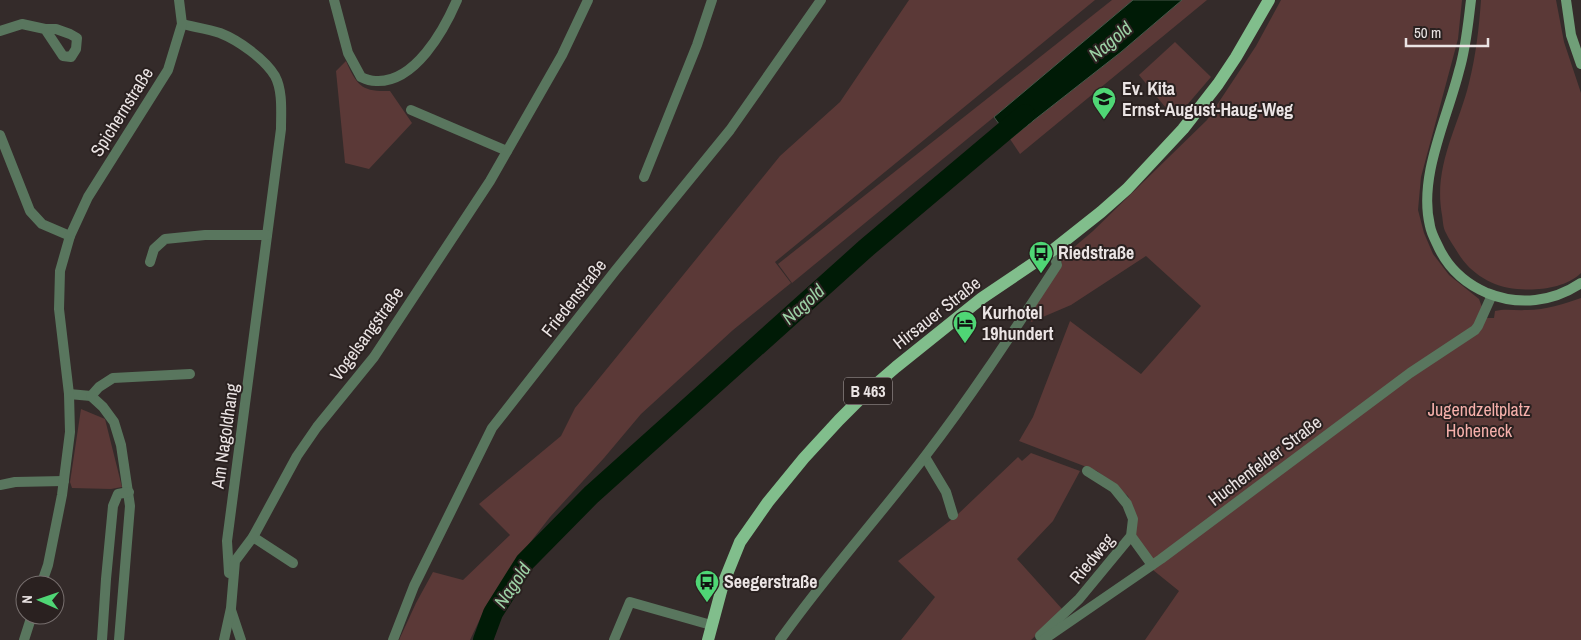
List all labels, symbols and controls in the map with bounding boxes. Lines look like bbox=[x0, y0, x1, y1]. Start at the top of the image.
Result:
water label: Nagold bbox=[1083, 15, 1138, 67]
scale bar bbox=[1406, 15, 1488, 47]
text: 50 m bbox=[1414, 22, 1441, 43]
street label: Spichernstraße bbox=[84, 62, 159, 161]
place label: Ev. Kita Ernst-August-Haug-Weg bbox=[1122, 76, 1293, 122]
school or university icon: Ev. Kita Ernst-August-Haug-Weg bbox=[1091, 86, 1117, 120]
bus stop icon: Riedstraße bbox=[1028, 240, 1054, 274]
place label: Riedstraße bbox=[1058, 240, 1134, 265]
street label: Friedenstraße bbox=[535, 253, 612, 342]
street label: Hirsauer Straße bbox=[888, 270, 986, 355]
water label: Nagold bbox=[776, 278, 830, 330]
street label: Vogelsangstraße bbox=[324, 282, 409, 386]
place label: Kurhotel 19hundert bbox=[982, 300, 1053, 346]
hotel icon: Kurhotel 19hundert bbox=[952, 310, 978, 344]
road number: B 463 bbox=[844, 378, 892, 404]
street label: Am Nagoldhang bbox=[205, 381, 244, 491]
park label: Jugendzeltplatz Hoheneck bbox=[1428, 397, 1530, 443]
street label: Huchenfelder Straße bbox=[1203, 410, 1327, 512]
street label: Riedweg bbox=[1063, 528, 1120, 589]
water label: Nagold bbox=[487, 557, 537, 613]
bus stop icon: Seegerstraße bbox=[694, 569, 720, 603]
place label: Seegerstraße bbox=[724, 569, 818, 594]
north arrow bbox=[15, 575, 65, 625]
text: N bbox=[18, 595, 36, 604]

